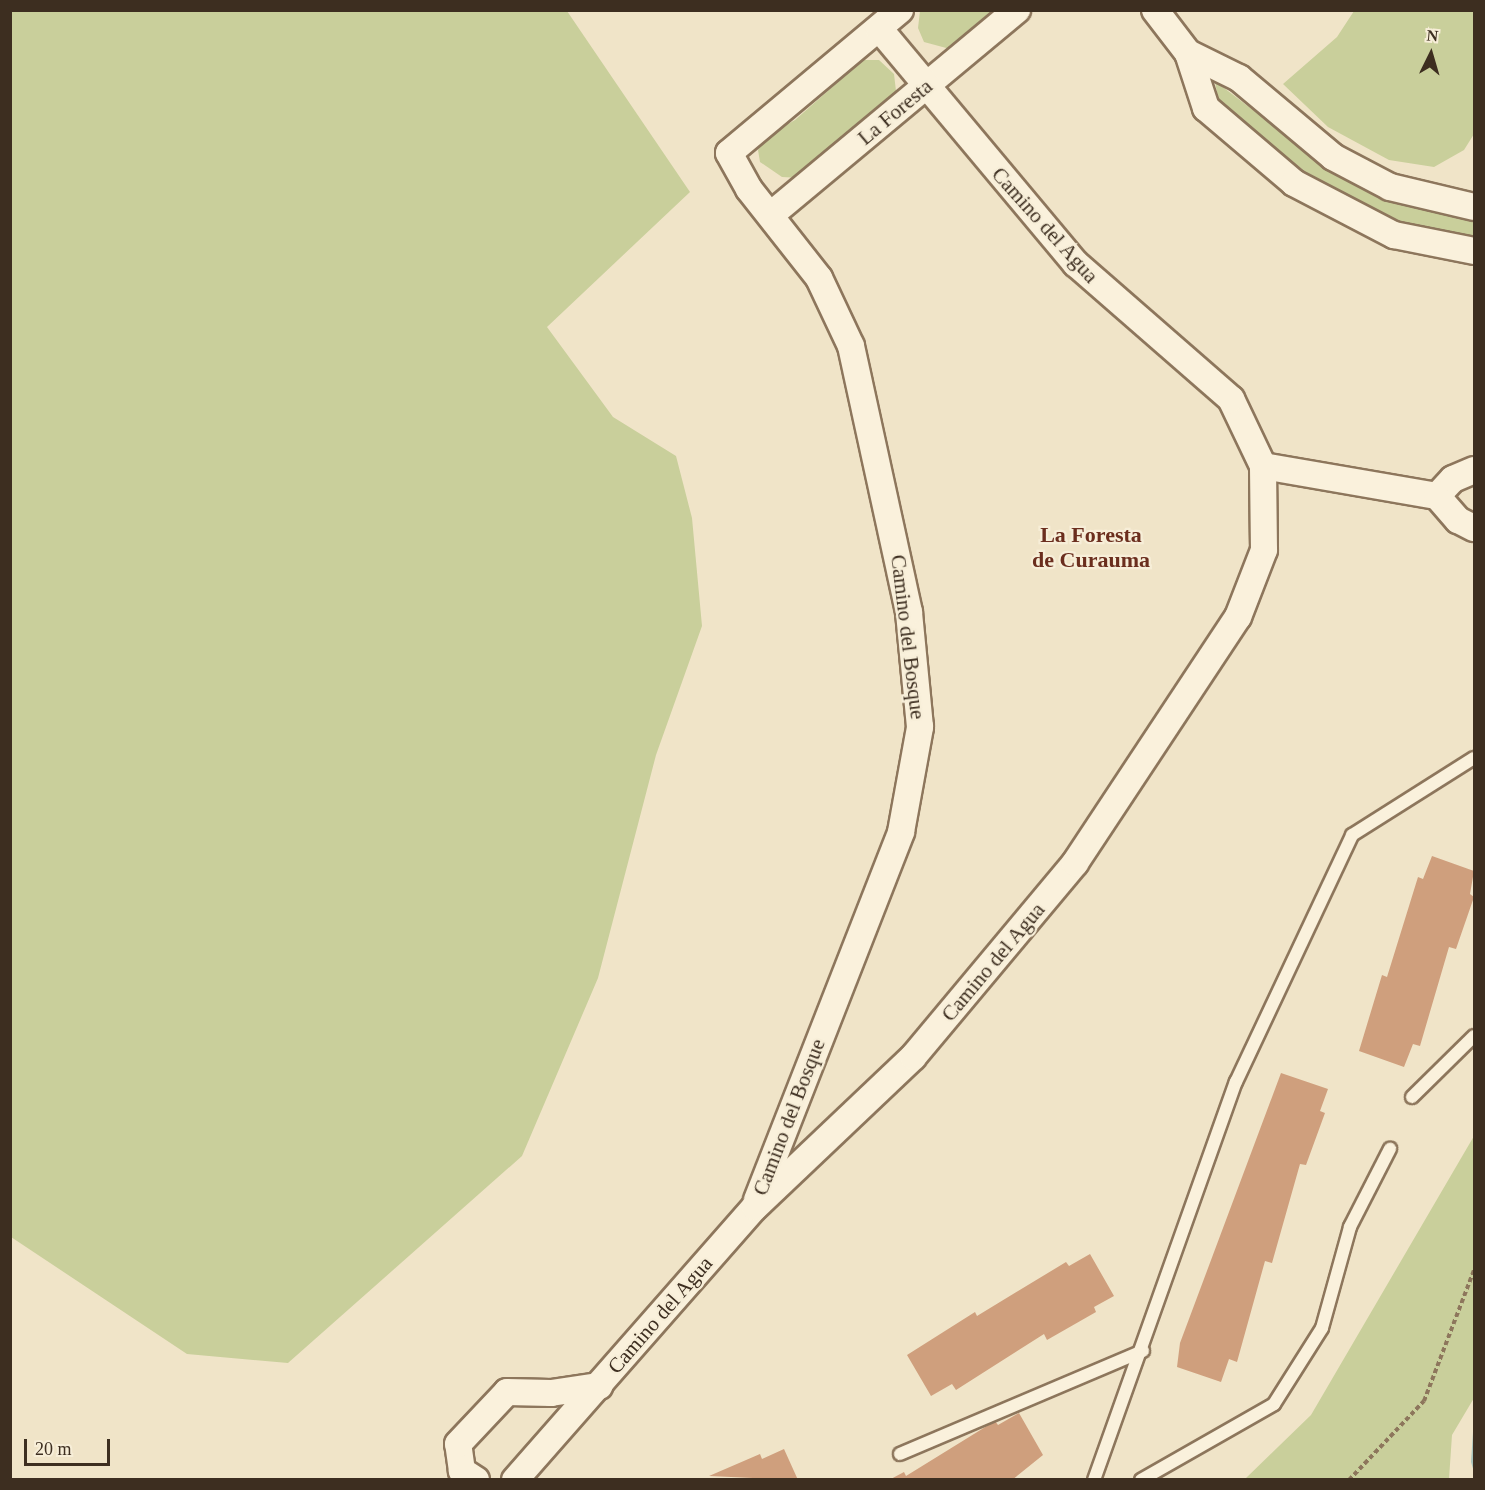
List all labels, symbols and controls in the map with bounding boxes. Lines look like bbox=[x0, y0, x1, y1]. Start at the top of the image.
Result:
north arrow bbox=[1401, 24, 1461, 84]
text: N bbox=[1426, 27, 1439, 45]
street label: La Foresta bbox=[853, 74, 937, 150]
street label: Camino del Agua bbox=[986, 162, 1104, 288]
district label: La Foresta de Curauma bbox=[1032, 521, 1150, 572]
street label: Camino del Bosque bbox=[885, 553, 931, 721]
street label: Camino del Agua bbox=[936, 897, 1050, 1027]
street label: Camino del Bosque bbox=[748, 1035, 830, 1199]
street label: Camino del Agua bbox=[602, 1251, 718, 1379]
scale bar bbox=[27, 1427, 112, 1465]
text: 20 m bbox=[35, 1439, 72, 1459]

